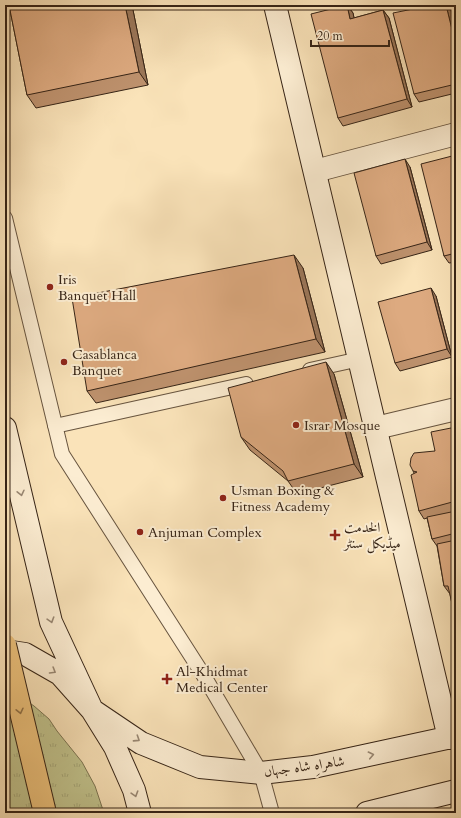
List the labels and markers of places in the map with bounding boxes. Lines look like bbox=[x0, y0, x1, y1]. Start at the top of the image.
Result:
place label: Iris Banquet Hall bbox=[58, 270, 137, 305]
marker: Iris Banquet Hall bbox=[45, 282, 55, 292]
place label: Casablanca Banquet bbox=[72, 345, 137, 380]
marker: Casablanca Banquet bbox=[59, 357, 69, 367]
place label: Israr Mosque bbox=[304, 416, 380, 435]
marker: Israr Mosque bbox=[291, 420, 301, 430]
place label: Usman Boxing & Fitness Academy bbox=[231, 481, 335, 516]
marker: Usman Boxing & Fitness Academy bbox=[218, 493, 228, 503]
place label: الخدمت میڈیکل سنٹر bbox=[342, 518, 401, 554]
place label: Anjuman Complex bbox=[148, 523, 262, 542]
marker: Anjuman Complex bbox=[135, 527, 145, 537]
marker: الخدمت میڈیکل سنٹر bbox=[329, 529, 341, 541]
place label: Al-Khidmat Medical Center bbox=[176, 662, 268, 697]
marker: Al-Khidmat Medical Center bbox=[161, 673, 173, 685]

